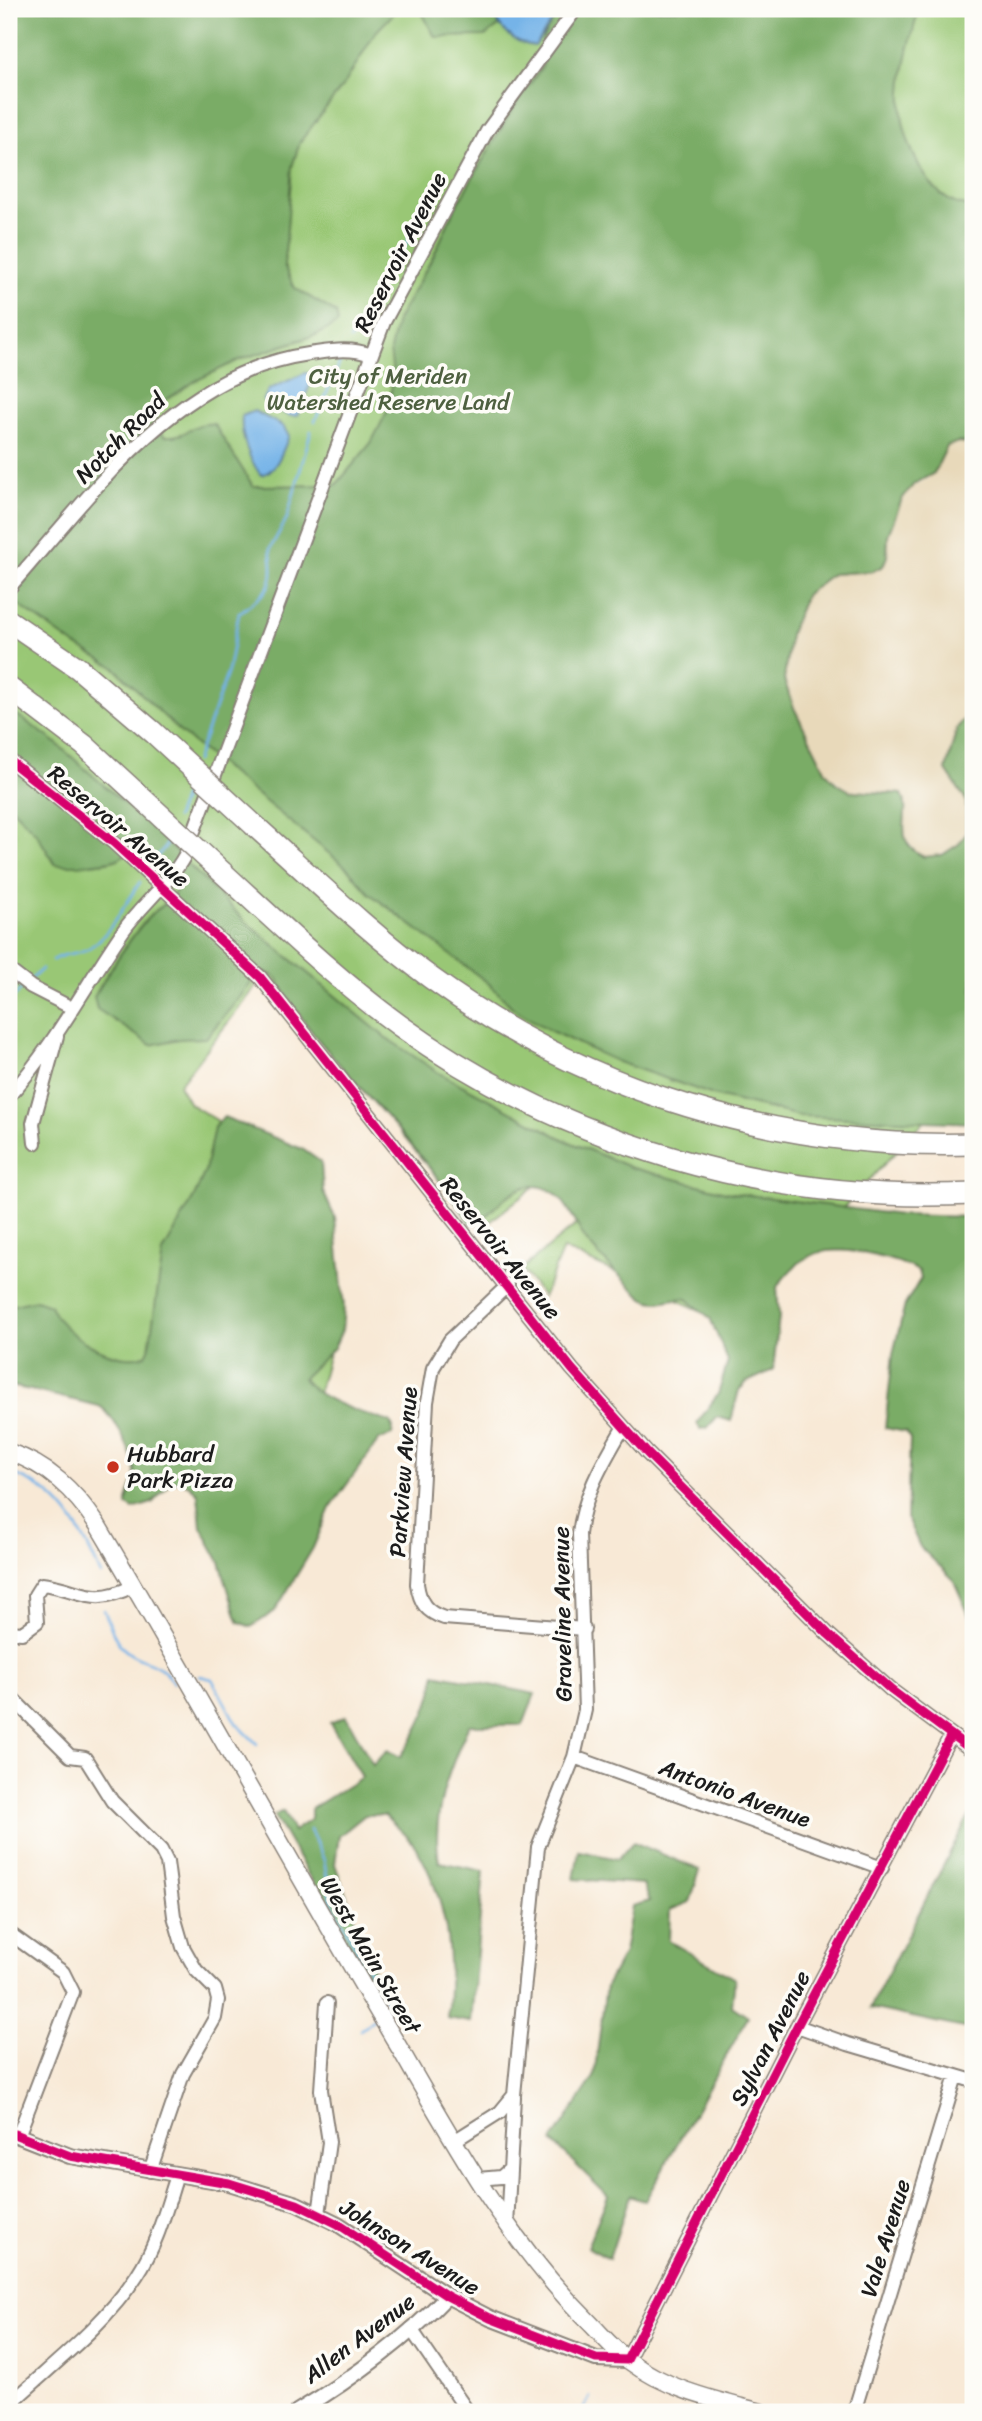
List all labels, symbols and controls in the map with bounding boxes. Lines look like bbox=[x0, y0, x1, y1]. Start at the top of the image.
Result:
street label: Reservoir Avenue bbox=[342, 164, 459, 340]
park label: City of Meriden Watershed Reserve Land bbox=[267, 356, 511, 423]
street label: Notch Road bbox=[65, 381, 177, 494]
street label: Reservoir Avenue bbox=[38, 754, 199, 899]
street label: Reservoir Avenue bbox=[429, 1167, 572, 1330]
street label: Parkview Avenue bbox=[377, 1385, 430, 1559]
place label: Hubbard Park Pizza bbox=[127, 1434, 234, 1501]
marker: Hubbard Park Pizza bbox=[105, 1459, 121, 1475]
street label: Graveline Avenue bbox=[540, 1526, 585, 1702]
street label: Antonio Avenue bbox=[652, 1747, 816, 1840]
street label: West Main Street bbox=[309, 1868, 433, 2044]
street label: Sylvan Avenue bbox=[719, 1963, 822, 2113]
street label: Vale Avenue bbox=[848, 2174, 923, 2302]
street label: Johnson Avenue bbox=[330, 2187, 489, 2307]
street label: Allen Avenue bbox=[293, 2282, 425, 2395]

